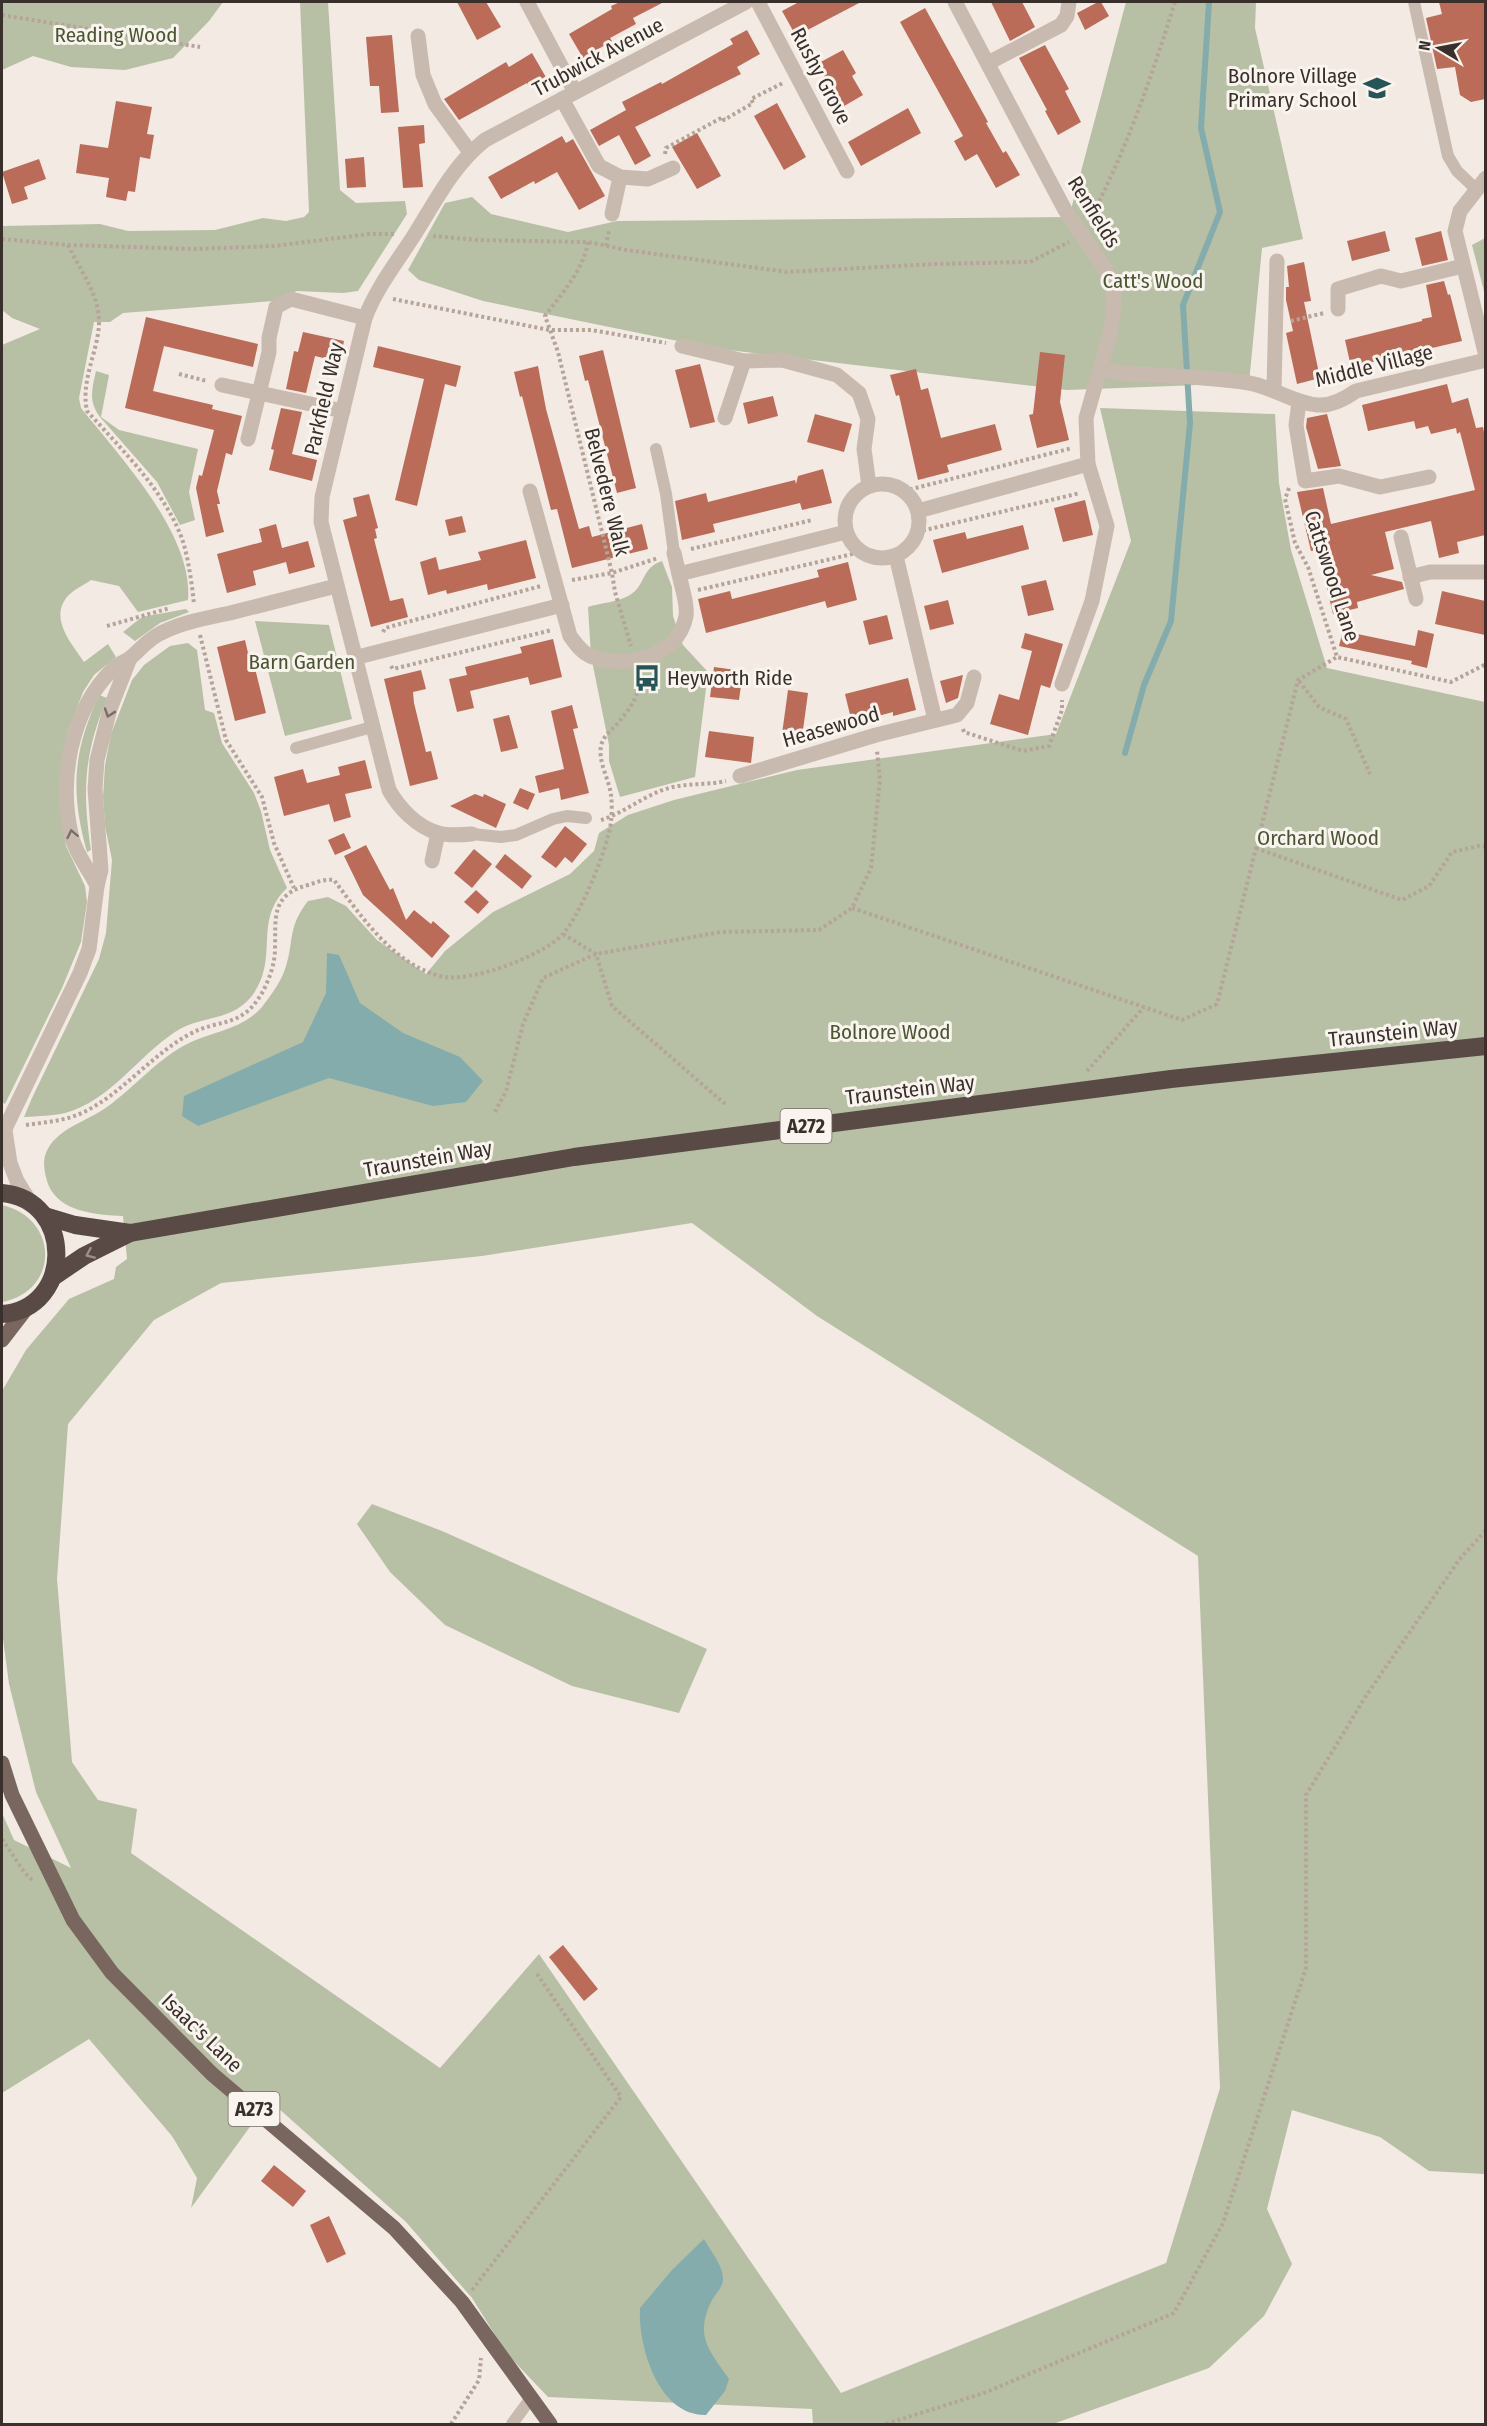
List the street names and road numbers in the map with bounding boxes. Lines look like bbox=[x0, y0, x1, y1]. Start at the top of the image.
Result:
street label: Trubwick Avenue bbox=[528, 12, 668, 102]
street label: Rushy Grove bbox=[785, 23, 857, 129]
street label: Renfields bbox=[1062, 171, 1126, 253]
street label: Middle Village bbox=[1312, 339, 1436, 393]
street label: Parkfield Way bbox=[298, 340, 350, 458]
street label: Belvedere Walk bbox=[579, 425, 636, 559]
street label: Cattswood Lane bbox=[1299, 507, 1365, 645]
street label: Heasewood bbox=[780, 701, 882, 753]
street label: Traunstein Way bbox=[1327, 1013, 1459, 1053]
street label: Traunstein Way bbox=[844, 1069, 977, 1111]
road number: A272 bbox=[780, 1109, 832, 1143]
street label: Traunstein Way bbox=[362, 1135, 495, 1183]
street label: Isaac's Lane bbox=[156, 1988, 248, 2078]
road number: A273 bbox=[228, 2092, 280, 2126]

